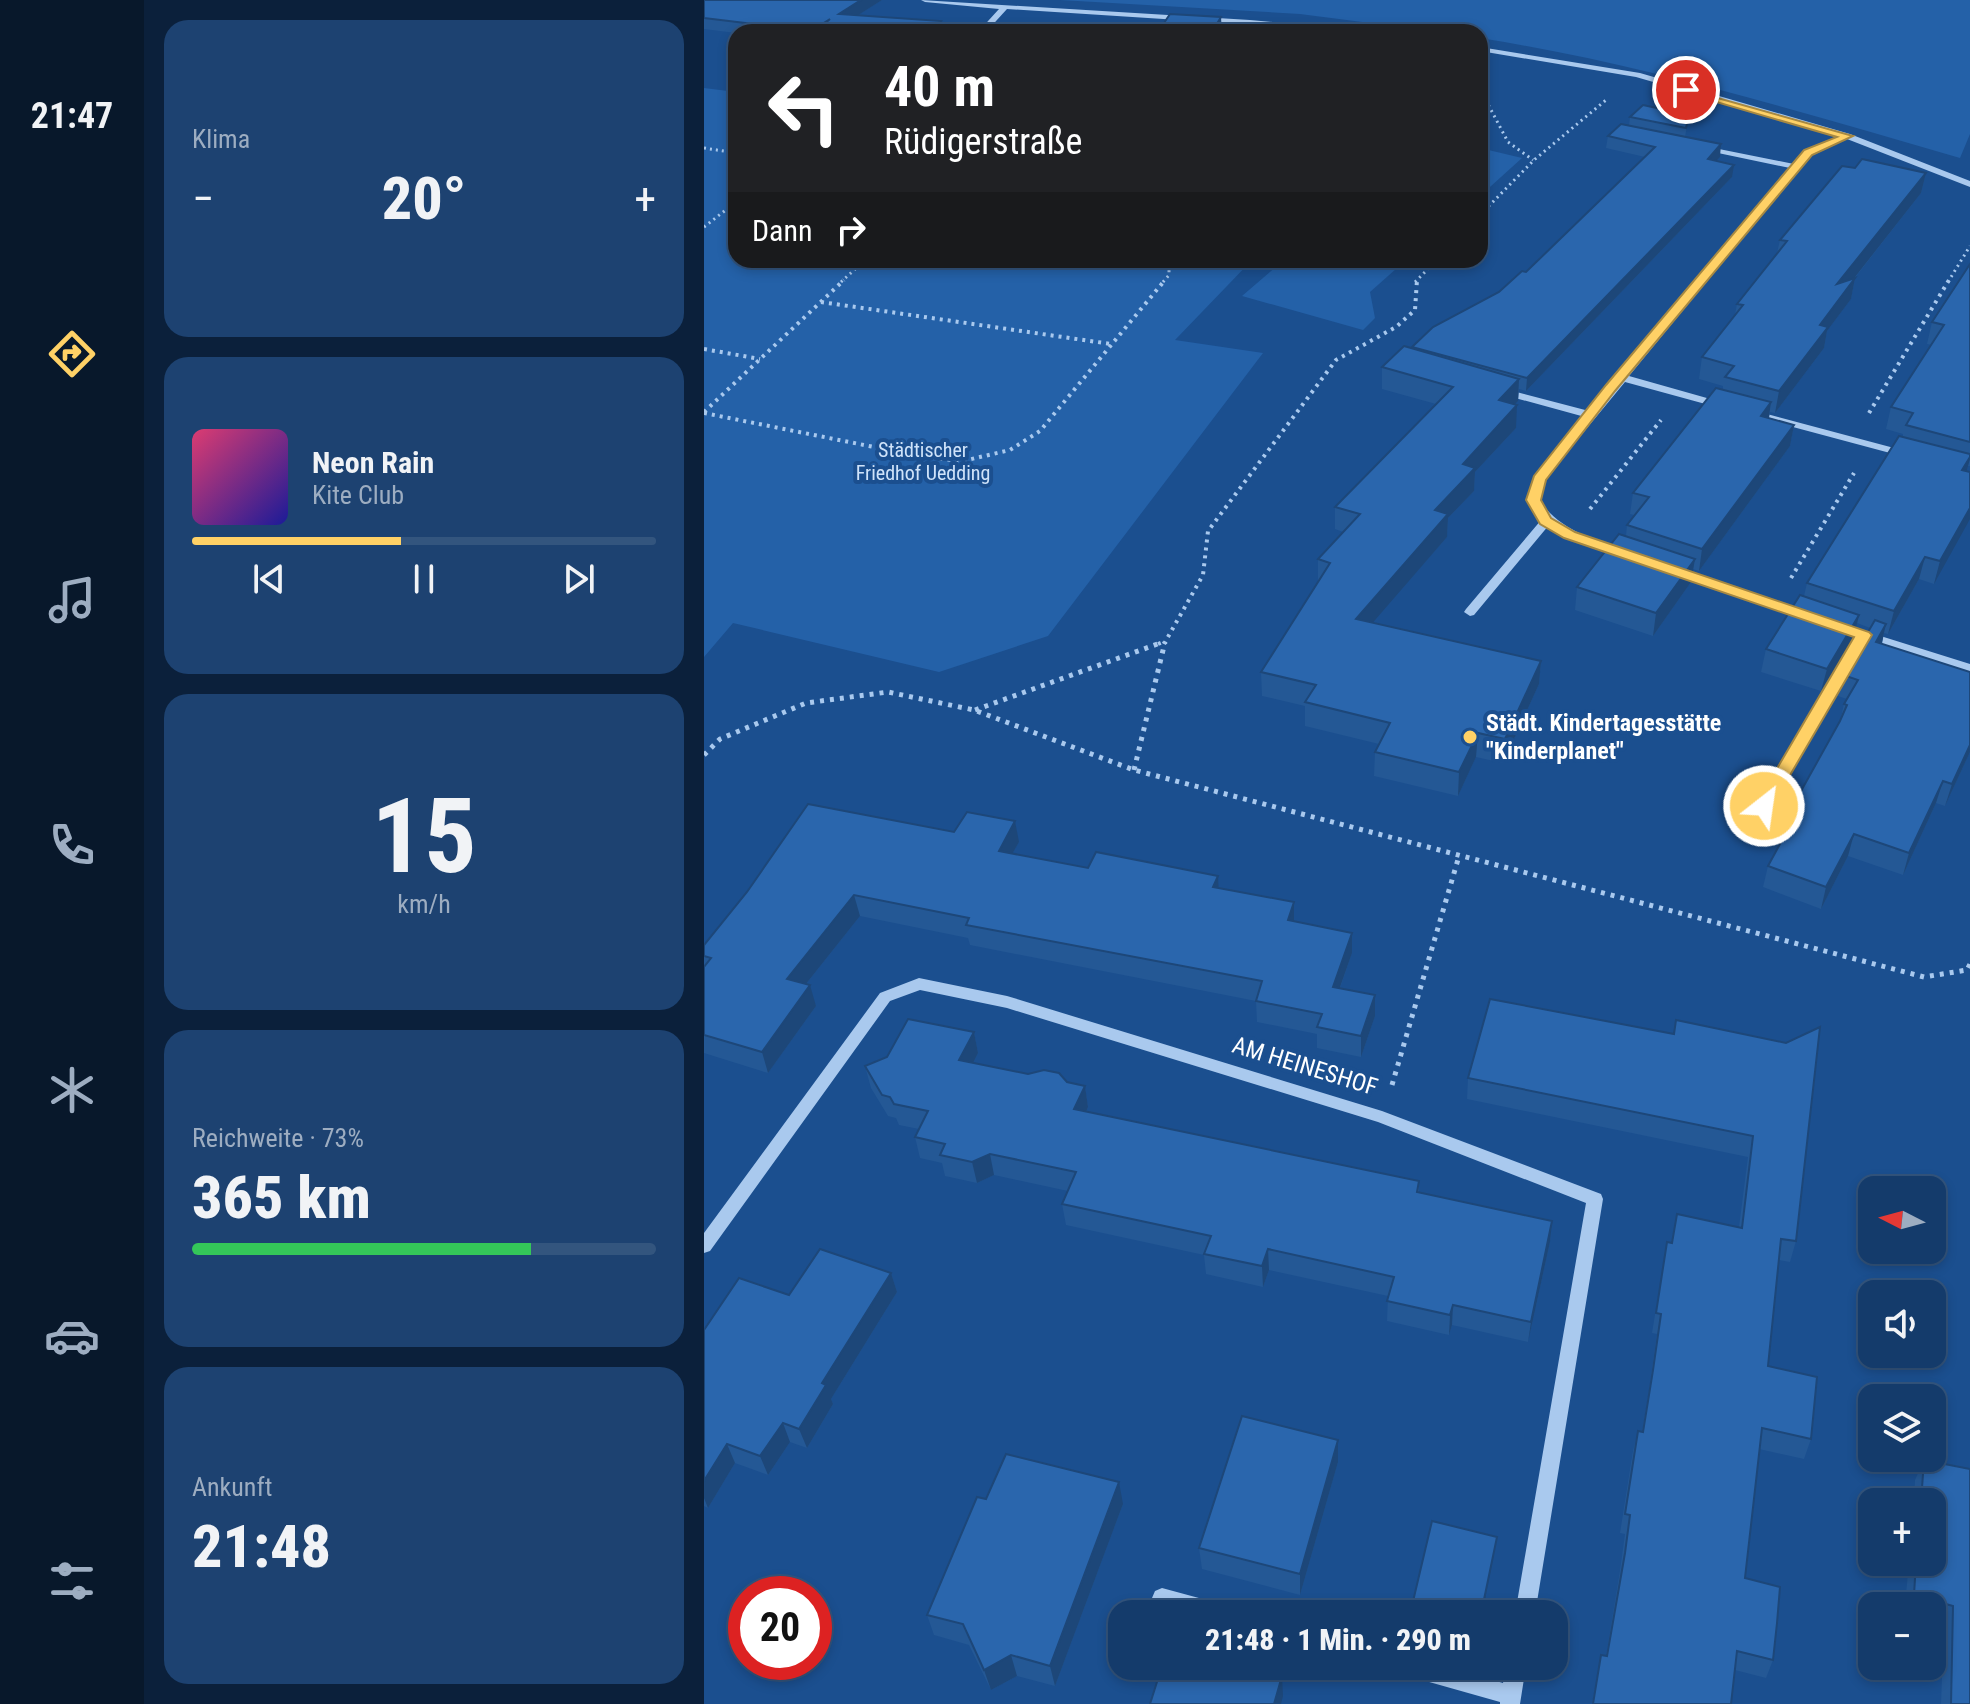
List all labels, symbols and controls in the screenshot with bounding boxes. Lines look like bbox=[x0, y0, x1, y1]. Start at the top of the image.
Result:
text: 40 m bbox=[884, 54, 995, 120]
icon: left bbox=[752, 56, 856, 160]
pin bbox=[1652, 56, 1720, 124]
icon: arrive bbox=[1664, 68, 1708, 112]
text: 21:47 bbox=[31, 95, 113, 137]
text: Rüdigerstraße bbox=[884, 121, 1082, 163]
text: Klima bbox=[192, 124, 250, 154]
text: 20° bbox=[382, 163, 466, 234]
text: − bbox=[192, 173, 214, 225]
text: + bbox=[634, 173, 656, 225]
icon: right bbox=[829, 208, 873, 252]
text: Dann bbox=[752, 213, 813, 248]
icon: directions bbox=[44, 326, 100, 382]
park label: Städtischer Friedhof Uedding bbox=[856, 438, 990, 485]
text: Neon Rain bbox=[312, 445, 434, 480]
text: Kite Club bbox=[312, 480, 404, 510]
icon: previous bbox=[247, 557, 291, 601]
icon: pause bbox=[402, 557, 446, 601]
icon: next bbox=[557, 557, 601, 601]
icon: music bbox=[44, 572, 100, 628]
place label: Städt. Kindertagesstätte "Kinderplanet" bbox=[1486, 709, 1721, 765]
marker: Städt. Kindertagesstätte "Kinderplanet" bbox=[1461, 728, 1479, 746]
position arrow bbox=[1722, 764, 1806, 848]
text: 15 bbox=[371, 776, 477, 897]
icon: phone bbox=[44, 817, 100, 873]
text: km/h bbox=[397, 889, 451, 919]
street label: AM HEINESHOF bbox=[1229, 1031, 1381, 1101]
icon: climate bbox=[44, 1062, 100, 1118]
text: Reichweite · 73% bbox=[192, 1123, 364, 1153]
text: 365 km bbox=[192, 1162, 371, 1233]
north arrow bbox=[1858, 1176, 1946, 1264]
map controls bbox=[1858, 1176, 1946, 1680]
button: sound bbox=[1858, 1280, 1946, 1368]
icon: car bbox=[44, 1308, 100, 1364]
button: layers bbox=[1858, 1384, 1946, 1472]
text: Ankunft bbox=[192, 1472, 272, 1502]
button: + bbox=[1858, 1488, 1946, 1576]
text: 21:48 bbox=[192, 1511, 331, 1582]
icon: filters bbox=[44, 1553, 100, 1609]
speed limit sign: 20 bbox=[728, 1576, 832, 1680]
button: − bbox=[1858, 1592, 1946, 1680]
text: 21:48 · 1 Min. · 290 m bbox=[1205, 1622, 1471, 1657]

